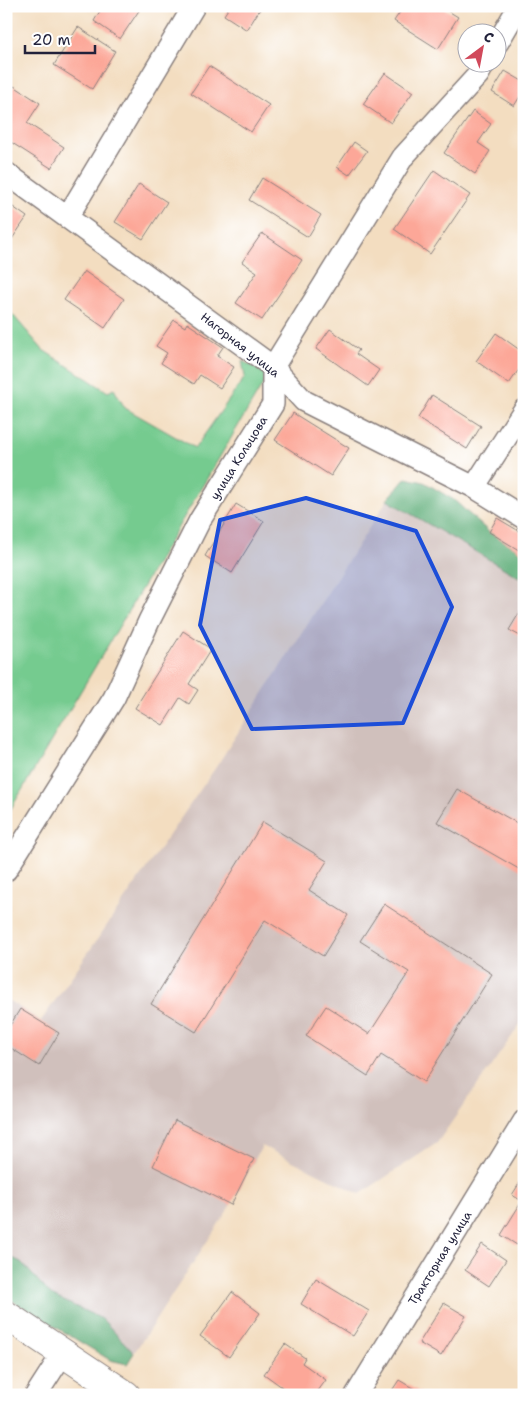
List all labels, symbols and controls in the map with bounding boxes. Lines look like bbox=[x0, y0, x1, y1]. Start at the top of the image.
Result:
scale bar bbox=[25, 22, 95, 54]
north arrow bbox=[458, 22, 508, 72]
text: С bbox=[480, 27, 497, 47]
text: 20 m bbox=[32, 30, 71, 50]
street label: Нагорная улица bbox=[197, 309, 283, 381]
street label: улица Кольцова bbox=[207, 413, 271, 503]
street label: Тракторная улица bbox=[405, 1208, 476, 1308]

